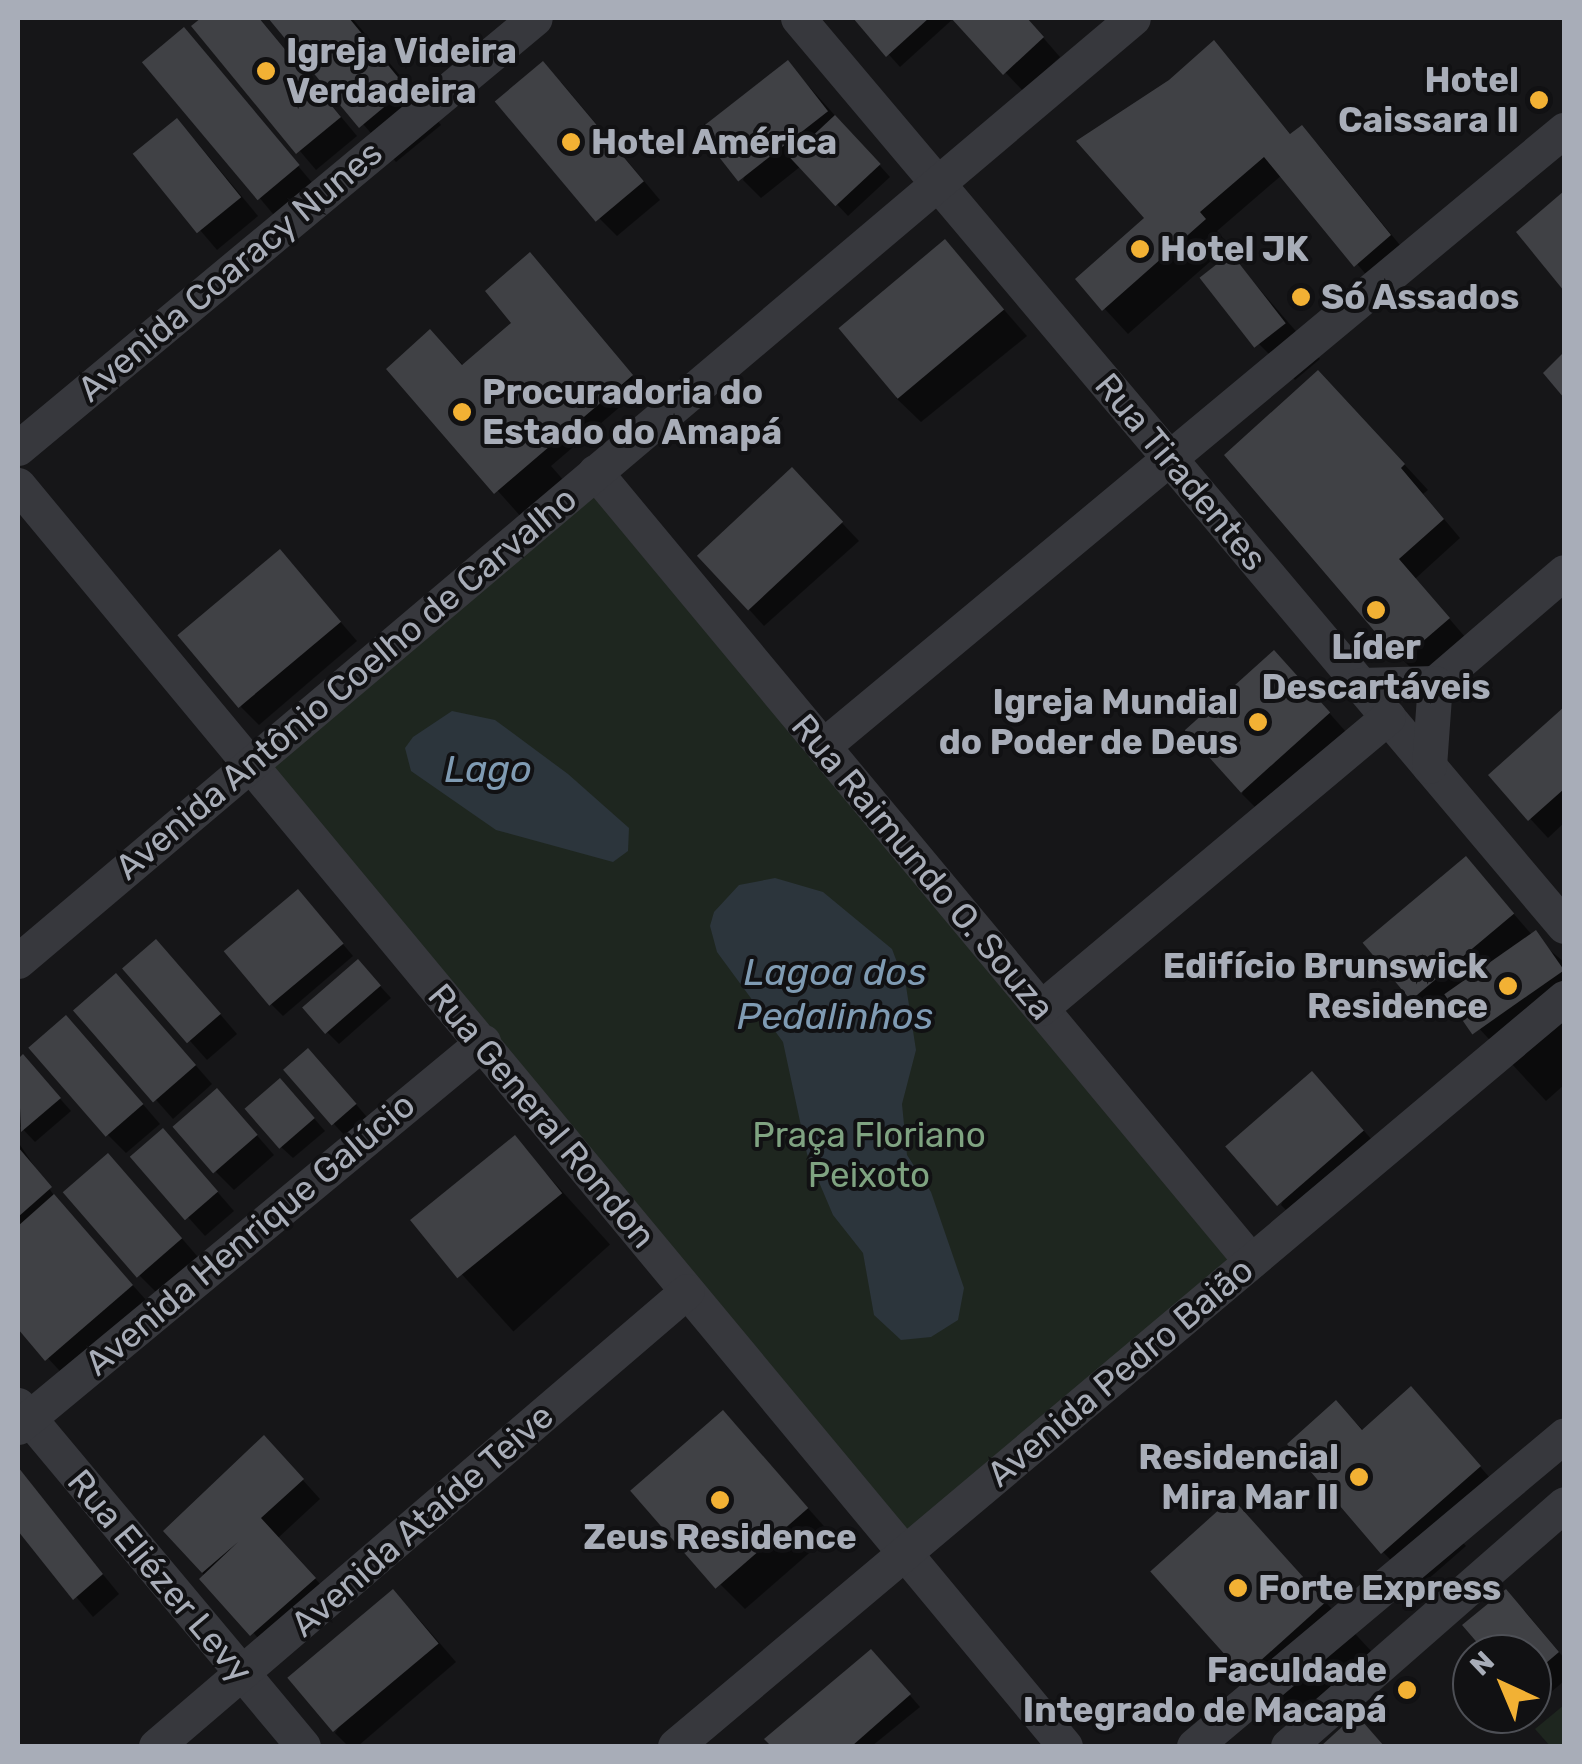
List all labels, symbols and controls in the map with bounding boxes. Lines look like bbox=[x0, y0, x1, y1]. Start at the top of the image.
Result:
place label: Igreja Videira Verdadeira bbox=[286, 30, 518, 112]
place label: Hotel Caissara II bbox=[1338, 59, 1519, 141]
marker: Igreja Videira Verdadeira bbox=[255, 60, 277, 82]
marker: Hotel Caissara II bbox=[1528, 89, 1550, 111]
place label: Hotel América bbox=[591, 121, 838, 163]
street label: Avenida Coaracy Nunes bbox=[69, 131, 391, 411]
marker: Hotel América bbox=[560, 131, 582, 153]
place label: Hotel JK bbox=[1160, 228, 1309, 270]
marker: Hotel JK bbox=[1129, 238, 1151, 260]
place label: Só Assados bbox=[1321, 276, 1520, 318]
marker: Só Assados bbox=[1290, 286, 1312, 308]
street label: Rua Tiradentes bbox=[1086, 365, 1276, 579]
place label: Procuradoria do Estado do Amapá bbox=[482, 371, 783, 453]
marker: Procuradoria do Estado do Amapá bbox=[451, 401, 473, 423]
street label: Avenida Antônio Coelho de Carvalho bbox=[107, 477, 585, 889]
marker: Líder Descartáveis bbox=[1365, 599, 1387, 621]
place label: Líder Descartáveis bbox=[1261, 626, 1491, 708]
place label: Igreja Mundial do Poder de Deus bbox=[938, 681, 1238, 763]
street label: Rua Raimundo O. Souza bbox=[783, 706, 1063, 1028]
marker: Igreja Mundial do Poder de Deus bbox=[1247, 711, 1269, 733]
water label: Lago bbox=[444, 747, 532, 793]
place label: Edifício Brunswick Residence bbox=[1163, 945, 1488, 1027]
water label: Lagoa dos Pedalinhos bbox=[737, 950, 933, 1040]
street label: Rua General Rondon bbox=[419, 975, 665, 1257]
marker: Edifício Brunswick Residence bbox=[1497, 975, 1519, 997]
street label: Avenida Henrique Galúcio bbox=[77, 1084, 423, 1384]
park label: Praça Floriano Peixoto bbox=[752, 1114, 986, 1196]
street label: Avenida Pedro Baião bbox=[979, 1249, 1261, 1495]
street label: Avenida Ataíde Teive bbox=[282, 1394, 562, 1646]
place label: Residencial Mira Mar II bbox=[1138, 1436, 1339, 1518]
street label: Rua Eliézer Levy bbox=[59, 1461, 261, 1691]
marker: Residencial Mira Mar II bbox=[1348, 1466, 1370, 1488]
marker: Zeus Residence bbox=[709, 1489, 731, 1511]
place label: Zeus Residence bbox=[583, 1516, 857, 1558]
place label: Forte Express bbox=[1258, 1567, 1501, 1609]
marker: Forte Express bbox=[1227, 1577, 1249, 1599]
north arrow bbox=[1452, 1634, 1552, 1734]
text: N bbox=[1463, 1645, 1501, 1682]
place label: Faculdade Integrado de Macapá bbox=[1023, 1649, 1387, 1731]
marker: Faculdade Integrado de Macapá bbox=[1396, 1679, 1418, 1701]

